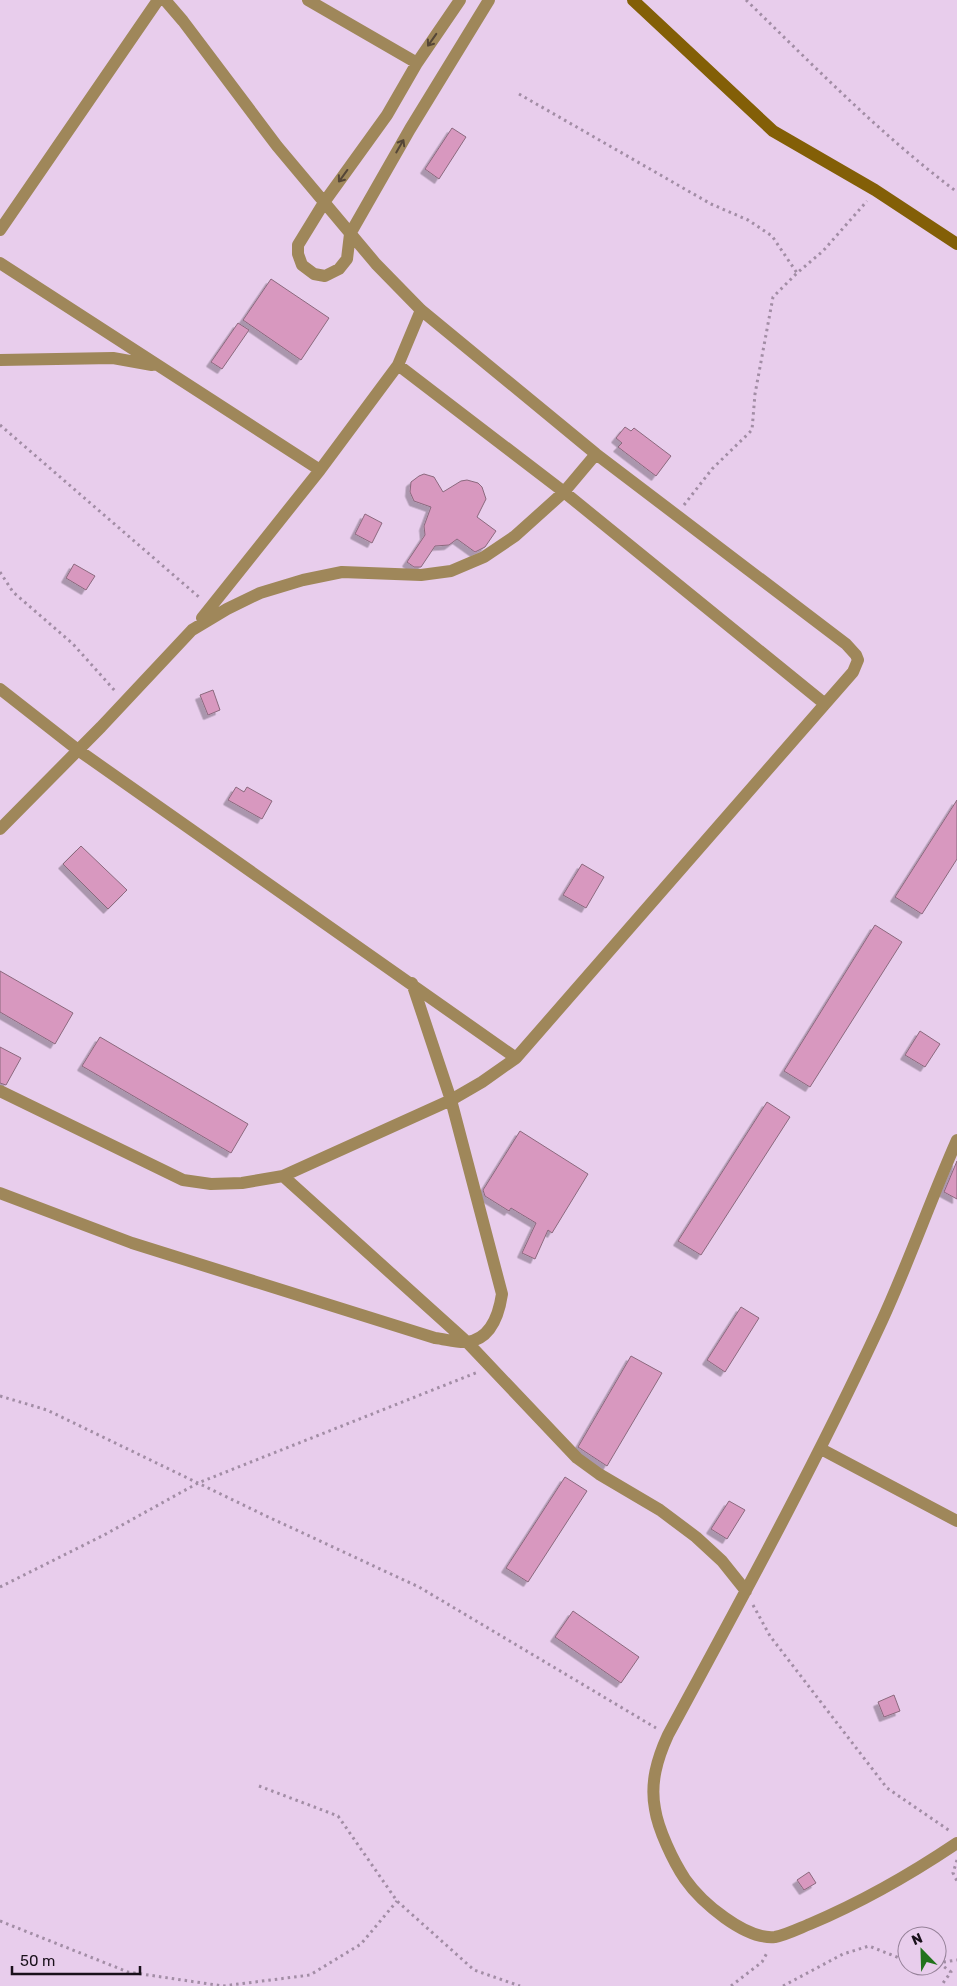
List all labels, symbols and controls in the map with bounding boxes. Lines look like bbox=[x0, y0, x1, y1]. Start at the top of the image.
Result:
one-way arrow bbox=[427, 33, 437, 47]
one-way arrow bbox=[396, 139, 406, 153]
one-way arrow bbox=[338, 169, 348, 183]
north arrow bbox=[897, 1926, 947, 1976]
text: N bbox=[909, 1930, 925, 1949]
scale bar bbox=[12, 1944, 140, 1976]
text: 50 m bbox=[20, 1952, 55, 1970]

